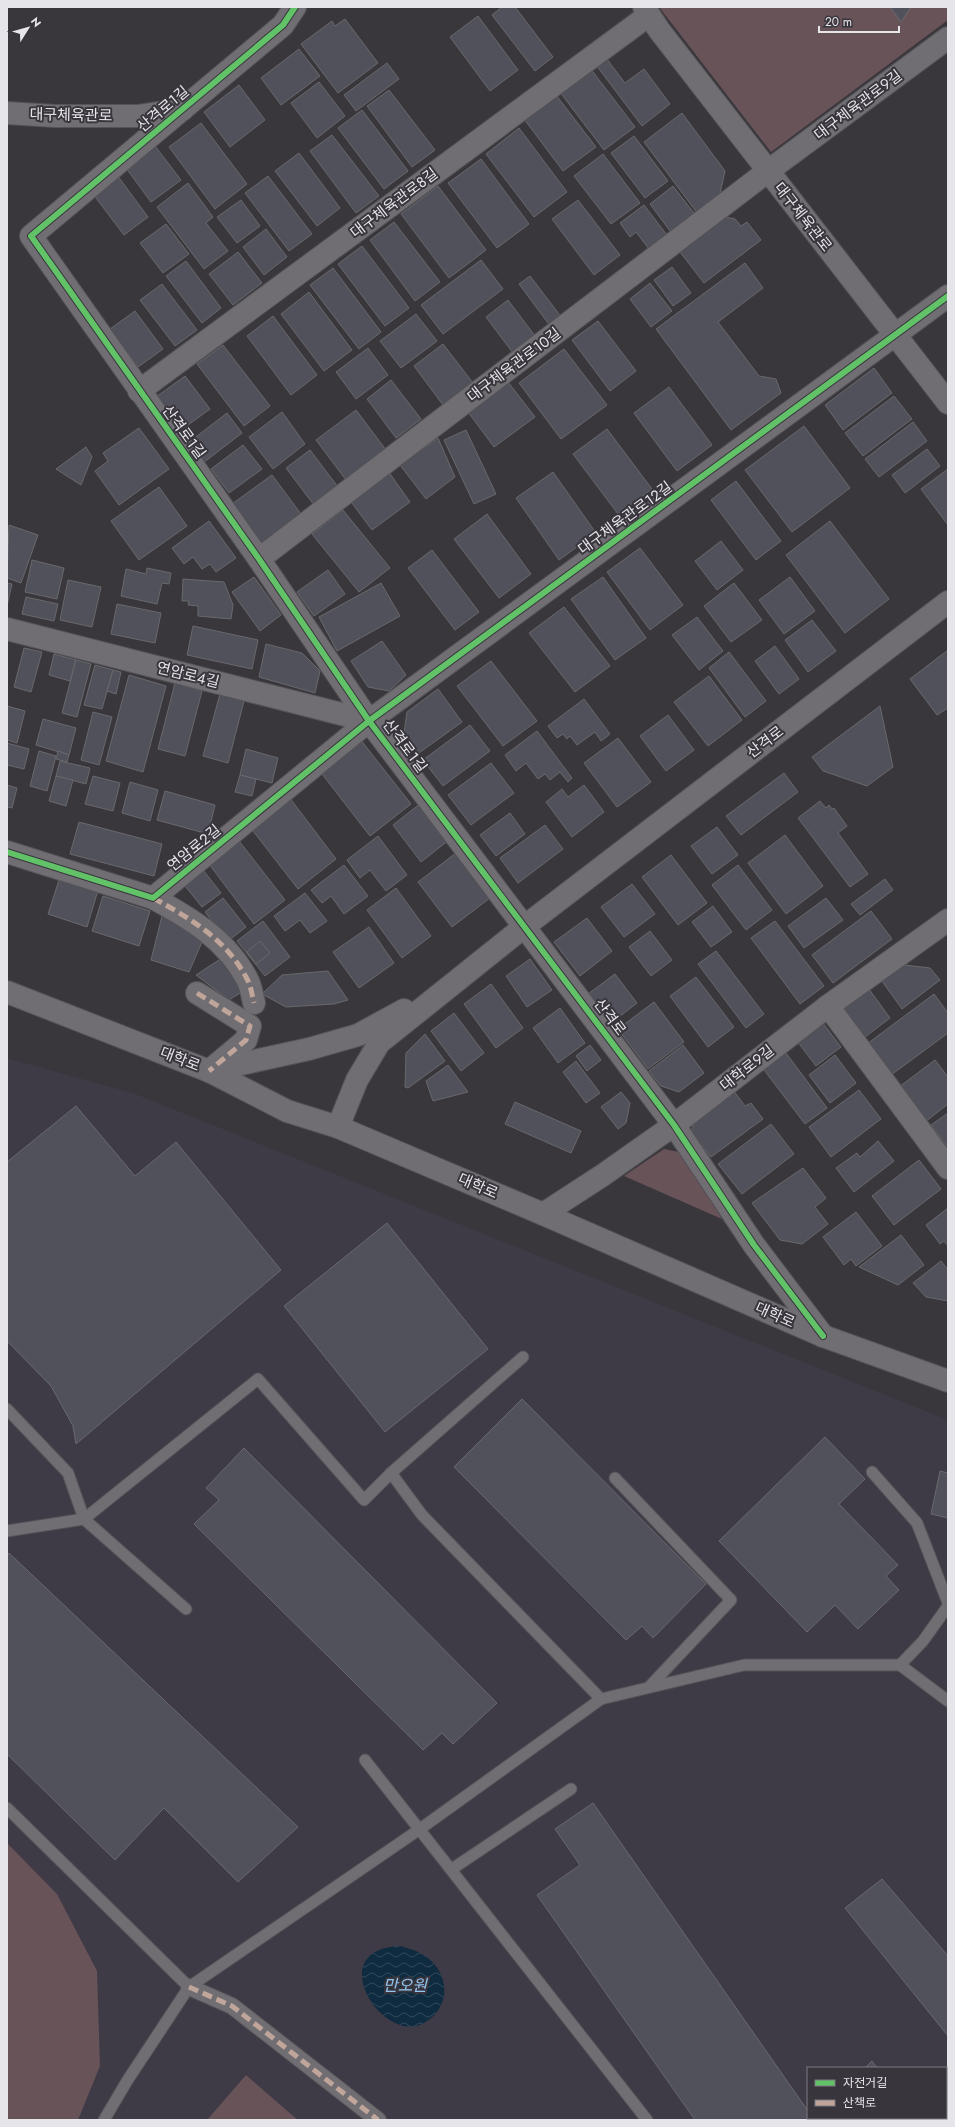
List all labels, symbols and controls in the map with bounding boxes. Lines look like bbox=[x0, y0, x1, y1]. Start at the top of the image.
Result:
north arrow bbox=[8, 8, 48, 48]
scale bar bbox=[819, 8, 899, 34]
text: 20 m bbox=[825, 13, 852, 31]
text: N bbox=[27, 14, 45, 30]
street label: 대구체육관로9길 bbox=[809, 65, 907, 145]
street label: 산격로1길 bbox=[132, 81, 194, 137]
street label: 대구체육관로 bbox=[29, 103, 113, 127]
street label: 대구체육관로8길 bbox=[346, 163, 442, 243]
street label: 대구체육관로 bbox=[769, 178, 837, 256]
street label: 대구체육관로10길 bbox=[463, 322, 565, 408]
street label: 산격로1길 bbox=[157, 400, 211, 464]
street label: 대구체육관로12길 bbox=[573, 476, 677, 560]
street label: 연암로4길 bbox=[154, 657, 222, 693]
street label: 산격로1길 bbox=[378, 715, 432, 777]
street label: 산격로 bbox=[742, 721, 788, 763]
street label: 연암로2길 bbox=[162, 819, 226, 877]
street label: 산격로 bbox=[589, 994, 631, 1040]
street label: 대학로9길 bbox=[715, 1040, 779, 1096]
street label: 대학로 bbox=[157, 1041, 203, 1077]
street label: 대학로 bbox=[455, 1168, 501, 1204]
street label: 대학로 bbox=[752, 1297, 798, 1333]
water label: 만오원 bbox=[383, 1974, 428, 1997]
legend bbox=[807, 2067, 947, 2119]
text: 자전거길 bbox=[843, 2074, 887, 2092]
text: 산책로 bbox=[843, 2094, 876, 2112]

